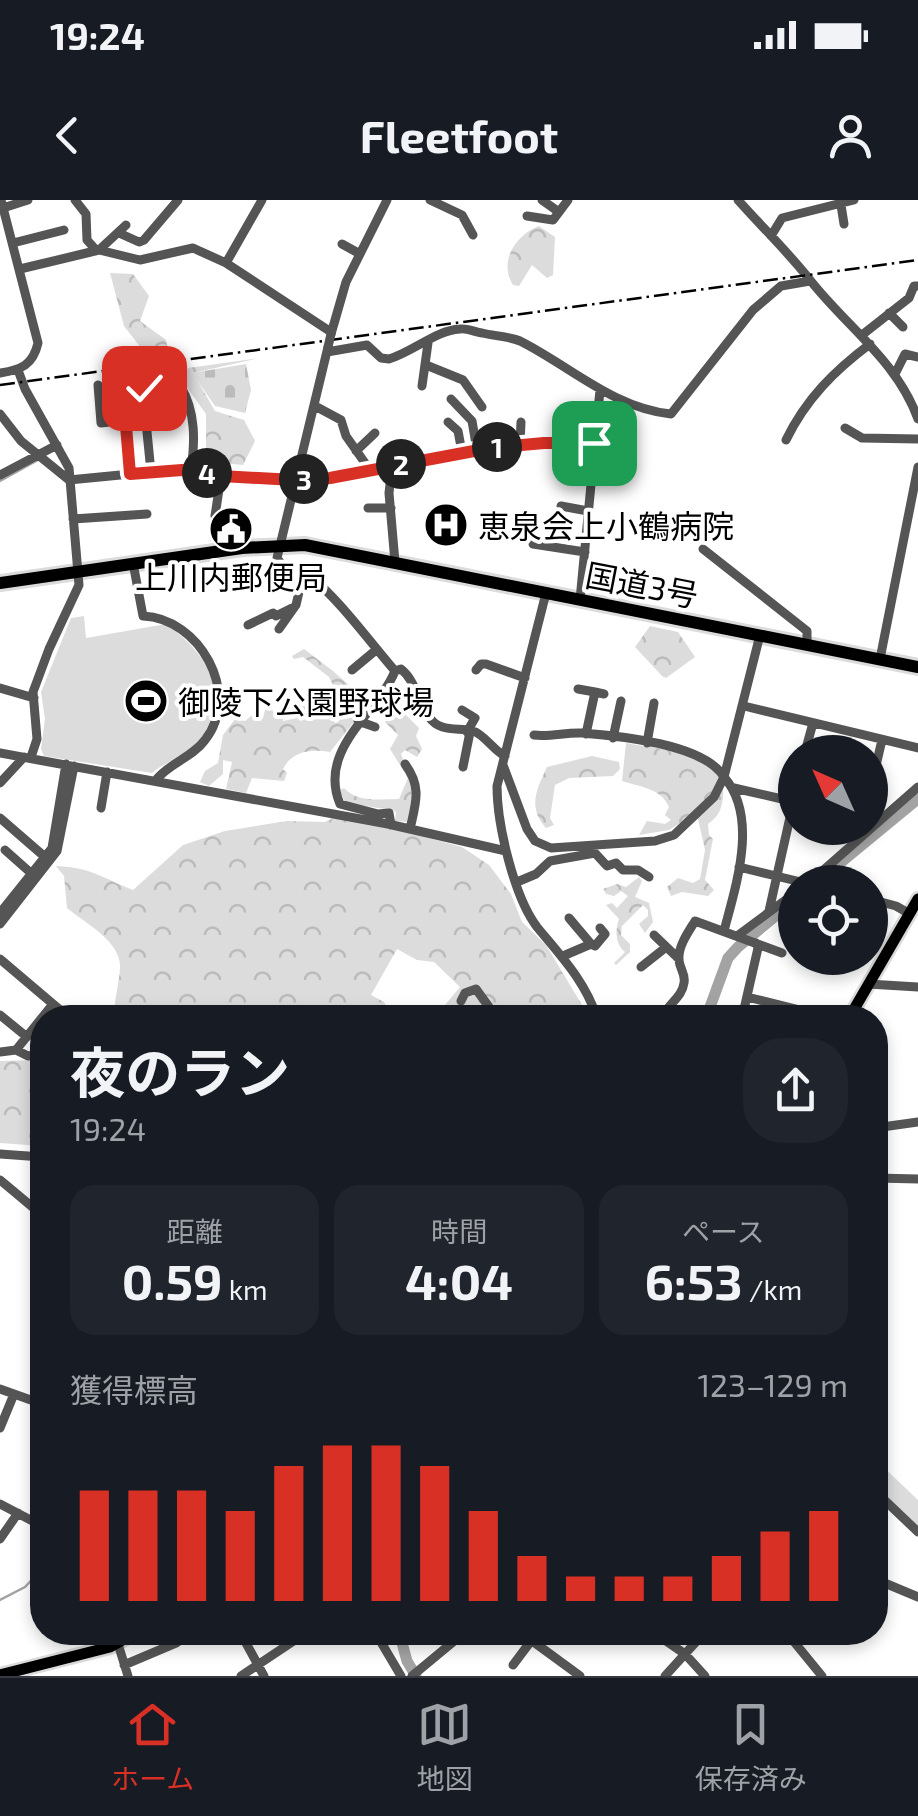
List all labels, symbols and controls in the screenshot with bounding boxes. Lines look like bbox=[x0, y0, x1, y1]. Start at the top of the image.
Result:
text: 19:24 bbox=[50, 12, 145, 58]
icon: back bbox=[40, 108, 95, 163]
text: Fleetfoot bbox=[360, 108, 558, 162]
icon: person bbox=[823, 108, 878, 163]
pin bbox=[102, 346, 187, 431]
icon: check bbox=[117, 361, 172, 416]
pin bbox=[552, 401, 637, 486]
icon: arrive bbox=[567, 416, 622, 471]
pin: 1 bbox=[472, 422, 522, 472]
text: 1 bbox=[491, 430, 503, 464]
pin: 2 bbox=[376, 439, 426, 489]
text: 2 bbox=[393, 447, 409, 481]
pin: 4 bbox=[182, 448, 232, 498]
pin: 3 bbox=[279, 454, 329, 504]
text: 4 bbox=[198, 456, 216, 490]
text: 3 bbox=[296, 462, 312, 496]
hospital icon: 恵泉会上小鶴病院 bbox=[423, 502, 469, 548]
public building icon: 上川内郵便局 bbox=[208, 506, 254, 552]
place label: 恵泉会上小鶴病院 bbox=[478, 506, 734, 544]
street label: 国道3号 bbox=[583, 554, 701, 614]
place label: 上川内郵便局 bbox=[135, 557, 327, 595]
sports icon: 御陵下公園野球場 bbox=[123, 678, 169, 724]
place label: 御陵下公園野球場 bbox=[178, 682, 434, 720]
north arrow bbox=[778, 735, 888, 845]
map controls bbox=[778, 735, 888, 975]
button: locate bbox=[778, 865, 888, 975]
text: 夜のラン bbox=[70, 1038, 290, 1104]
button: share bbox=[743, 1038, 848, 1143]
text: 19:24 bbox=[70, 1109, 146, 1147]
text: 距離 bbox=[167, 1214, 223, 1248]
text: 時間 bbox=[431, 1214, 487, 1248]
text: ペース bbox=[682, 1214, 765, 1248]
text: 0.59 bbox=[122, 1250, 223, 1310]
text: 4:04 bbox=[405, 1250, 513, 1310]
text: 6:53 bbox=[644, 1250, 743, 1310]
text: km bbox=[223, 1272, 268, 1306]
text: /km bbox=[743, 1272, 802, 1306]
text: 123–129 m bbox=[697, 1365, 848, 1403]
text: 獲得標高 bbox=[70, 1370, 198, 1408]
tab: ホーム bbox=[111, 1697, 194, 1797]
tab: 地図 bbox=[417, 1697, 473, 1797]
tab: 保存済み bbox=[695, 1697, 807, 1797]

